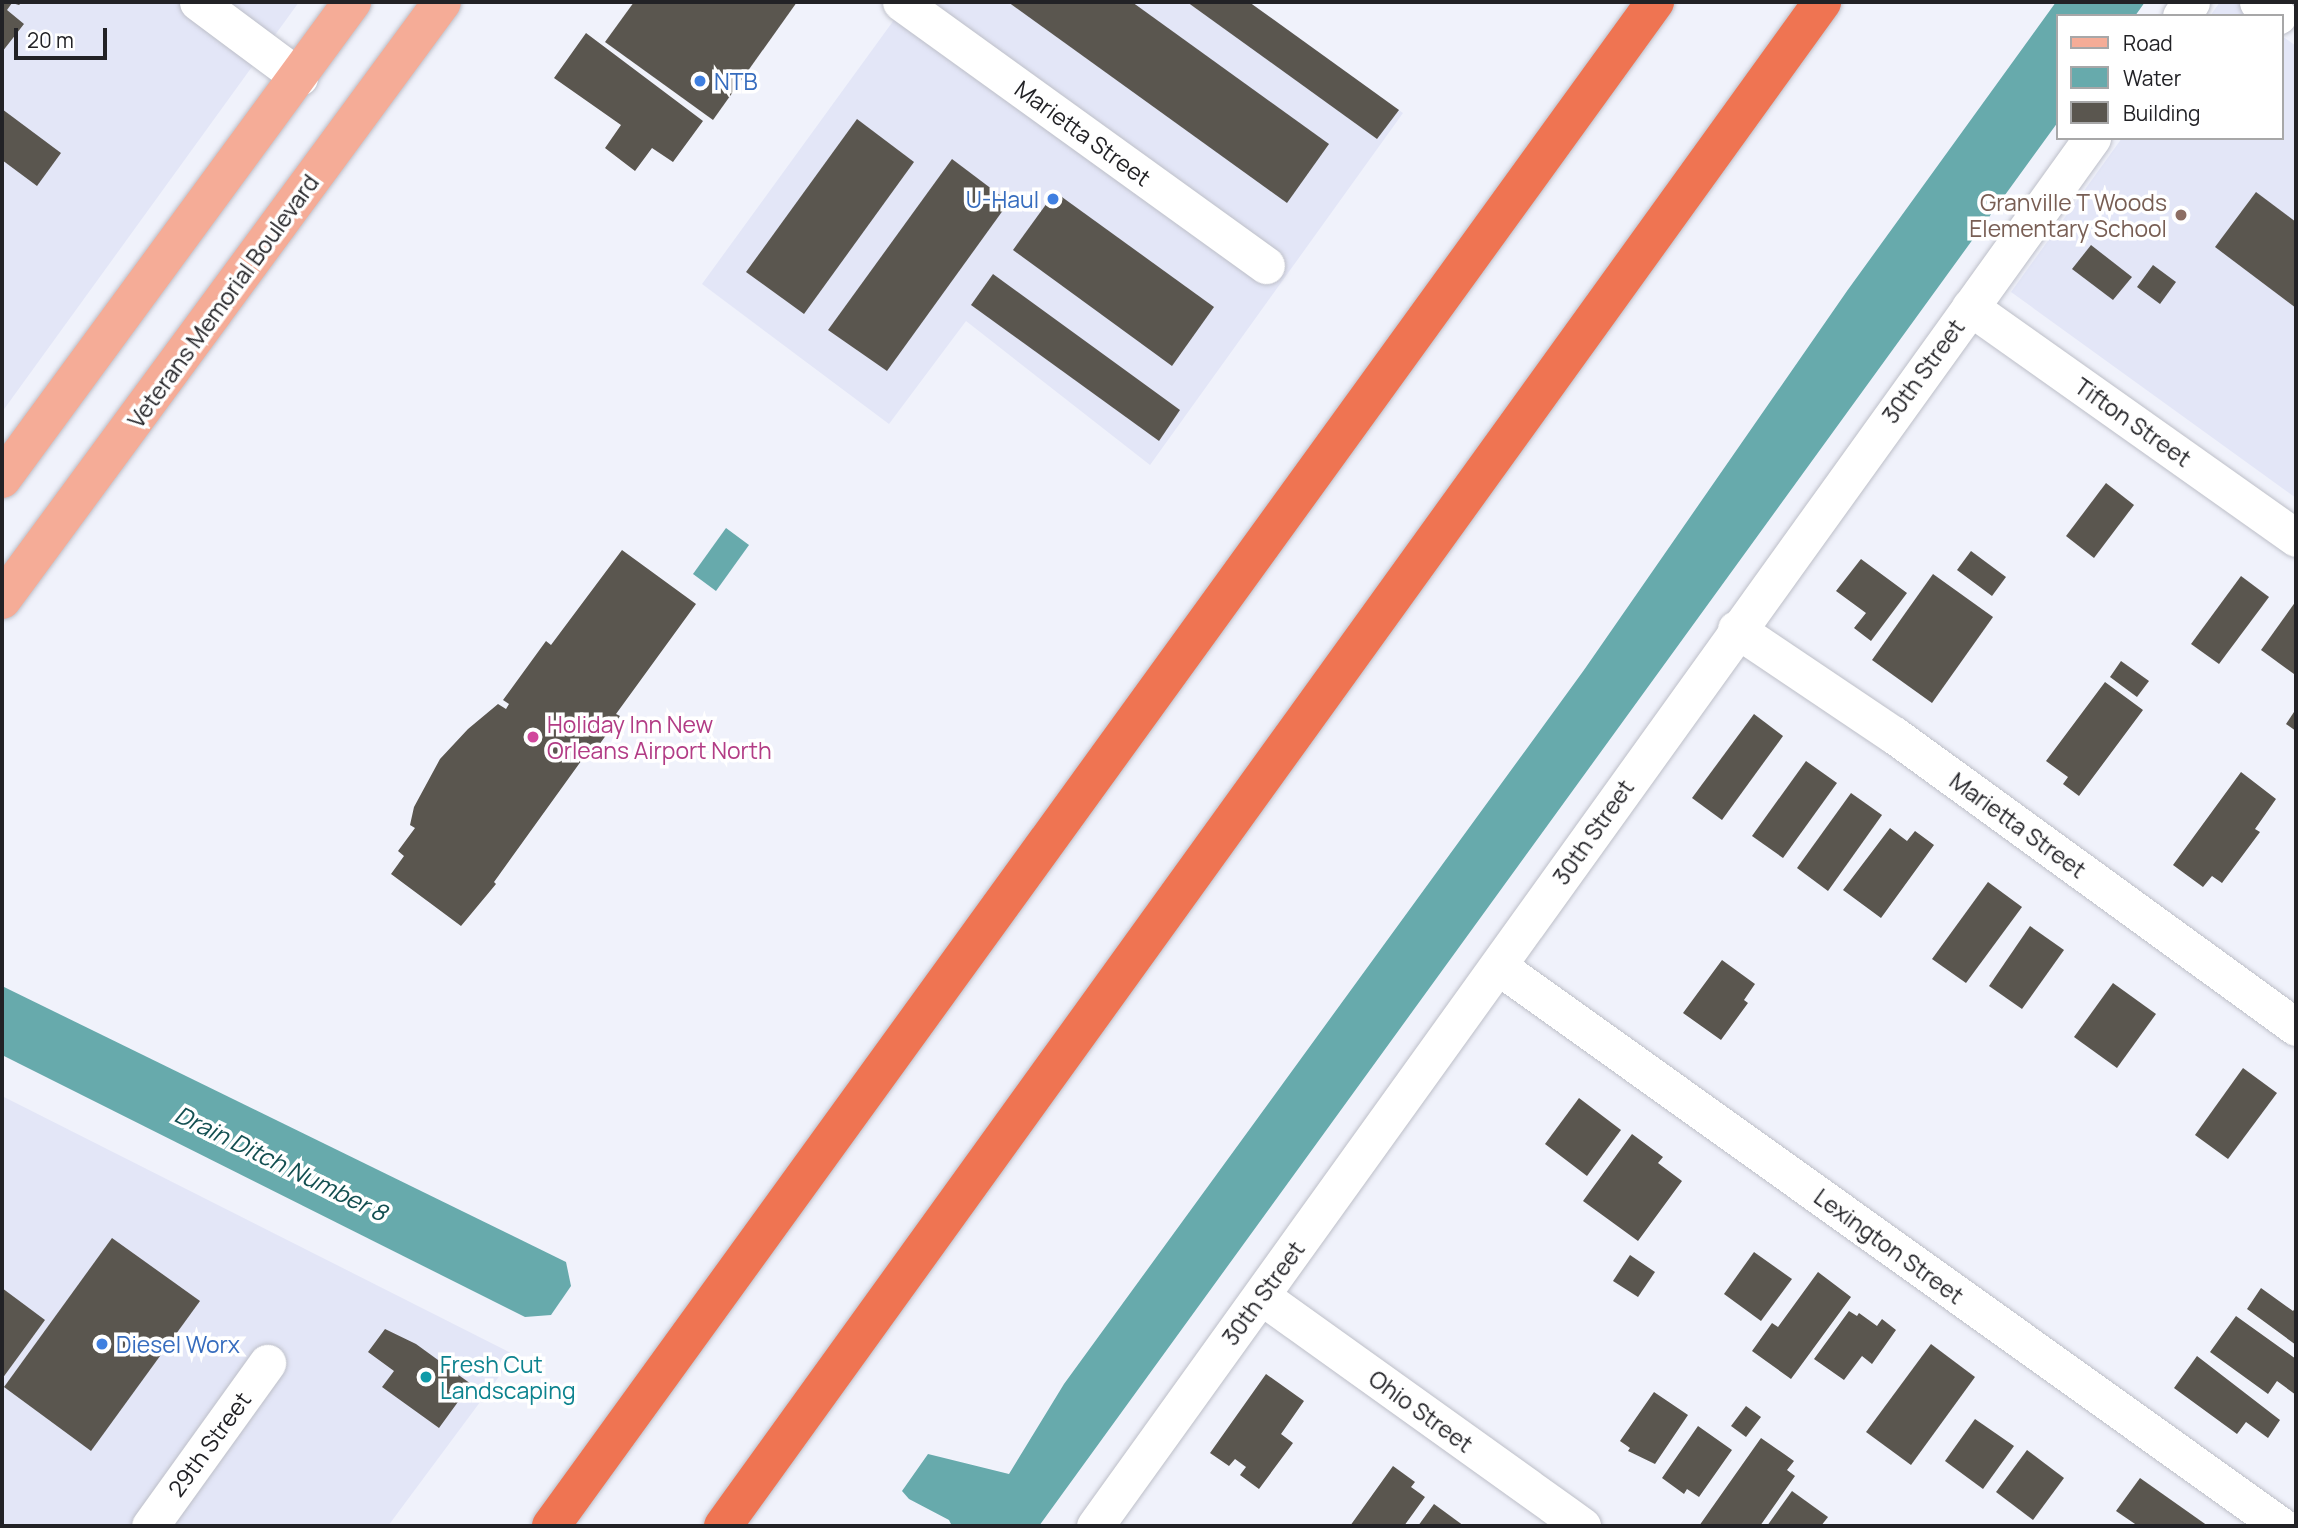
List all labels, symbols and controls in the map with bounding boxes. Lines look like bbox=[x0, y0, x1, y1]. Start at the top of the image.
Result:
scale bar bbox=[18, 14, 110, 58]
legend bbox=[2056, 14, 2284, 140]
text: 20 m bbox=[27, 26, 74, 54]
text: Road bbox=[2123, 29, 2173, 57]
text: Water bbox=[2123, 64, 2181, 92]
place label: NTB bbox=[714, 67, 758, 95]
marker: NTB bbox=[692, 73, 708, 89]
street label: Marietta Street bbox=[1010, 74, 1156, 192]
text: Building bbox=[2123, 99, 2200, 127]
street label: Veterans Memorial Boulevard bbox=[122, 169, 324, 433]
place label: U-Haul bbox=[966, 185, 1039, 213]
place label: Granville T Woods Elementary School bbox=[1969, 188, 2167, 242]
marker: U-Haul bbox=[1045, 191, 1061, 207]
marker: Granville T Woods Elementary School bbox=[2173, 207, 2189, 223]
street label: 30th Street bbox=[1876, 314, 1970, 428]
street label: Tifton Street bbox=[2070, 372, 2196, 472]
place label: Holiday Inn New Orleans Airport North bbox=[547, 710, 772, 764]
marker: Holiday Inn New Orleans Airport North bbox=[525, 729, 541, 745]
street label: Marietta Street bbox=[1945, 766, 2091, 884]
street label: 30th Street bbox=[1547, 774, 1639, 890]
water label: Drain Ditch Number 8 bbox=[170, 1099, 392, 1227]
street label: Lexington Street bbox=[1809, 1183, 1969, 1309]
street label: 30th Street bbox=[1216, 1236, 1310, 1350]
place label: Diesel Worx bbox=[116, 1330, 240, 1358]
marker: Diesel Worx bbox=[94, 1336, 110, 1352]
place label: Fresh Cut Landscaping bbox=[440, 1350, 576, 1404]
street label: Ohio Street bbox=[1364, 1364, 1478, 1458]
marker: Fresh Cut Landscaping bbox=[418, 1369, 434, 1385]
street label: 29th Street bbox=[162, 1386, 256, 1502]

